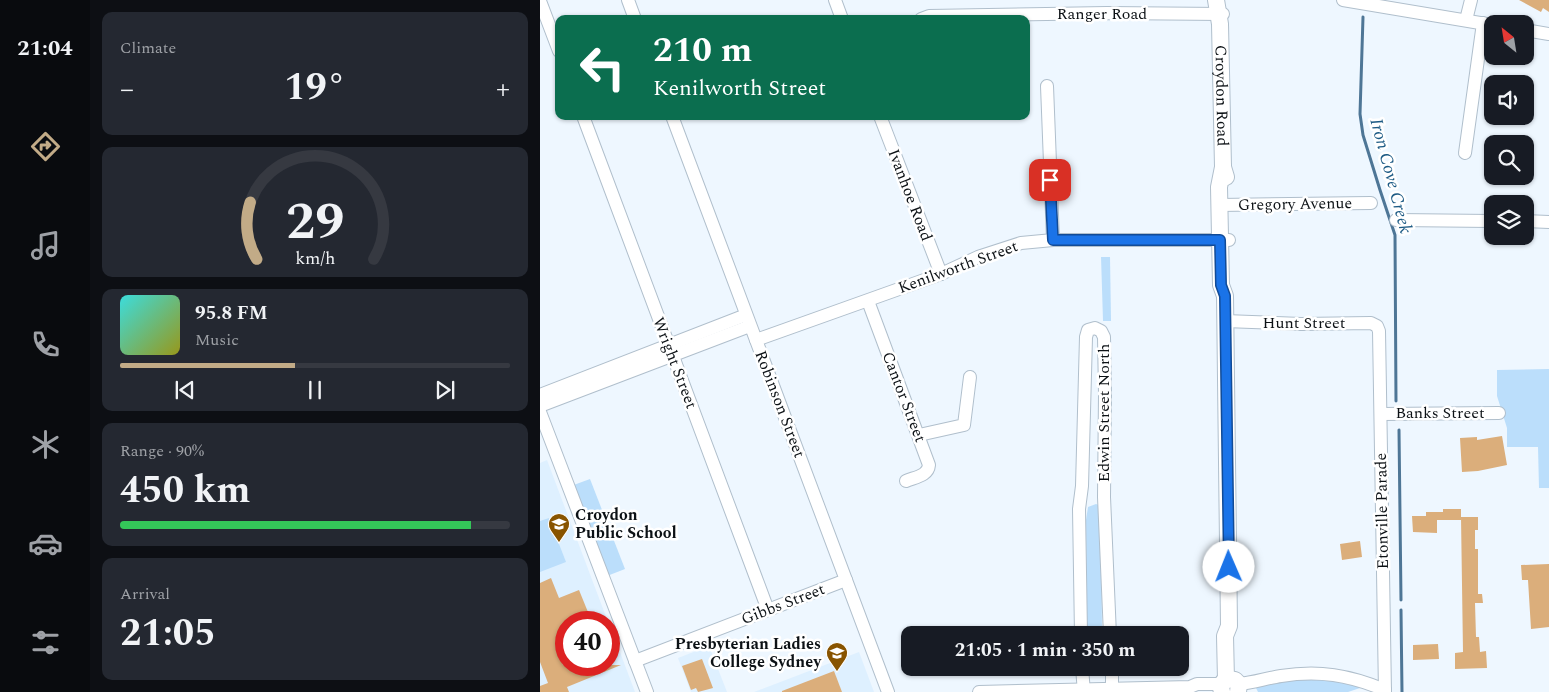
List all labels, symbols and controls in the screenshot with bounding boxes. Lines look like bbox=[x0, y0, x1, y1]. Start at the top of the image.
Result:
street label: Ranger Road bbox=[1057, 2, 1147, 26]
north arrow bbox=[1484, 15, 1534, 65]
map controls bbox=[1484, 15, 1534, 245]
text: 210 m bbox=[653, 24, 752, 77]
text: 21:04 bbox=[17, 32, 73, 65]
icon: left bbox=[570, 35, 635, 100]
text: Climate bbox=[120, 36, 176, 60]
street label: Croydon Road bbox=[1208, 45, 1235, 147]
text: 19° bbox=[284, 59, 346, 117]
text: − bbox=[120, 68, 134, 111]
text: + bbox=[496, 68, 510, 111]
text: Kenilworth Street bbox=[653, 72, 826, 105]
button: sound bbox=[1484, 75, 1534, 125]
water label: Iron Cove Creek bbox=[1363, 115, 1420, 237]
icon: directions bbox=[28, 129, 63, 164]
button: search bbox=[1484, 135, 1534, 185]
street label: Ivanhoe Road bbox=[881, 145, 939, 245]
pin bbox=[1029, 159, 1071, 201]
icon: arrive bbox=[1036, 166, 1064, 194]
text: 29 bbox=[286, 183, 344, 262]
street label: Gregory Avenue bbox=[1238, 191, 1352, 217]
button: layers bbox=[1484, 195, 1534, 245]
icon: music bbox=[28, 228, 63, 263]
street label: Kenilworth Street bbox=[895, 234, 1022, 300]
text: km/h bbox=[295, 245, 335, 272]
text: 95.8 FM bbox=[195, 299, 268, 328]
street label: Hunt Street bbox=[1263, 311, 1346, 335]
street label: Wright Street bbox=[647, 314, 704, 413]
icon: phone bbox=[28, 327, 63, 362]
text: Music bbox=[195, 328, 239, 352]
street label: Edwin Street North bbox=[1092, 344, 1116, 482]
street label: Robinson Street bbox=[749, 347, 812, 461]
street label: Cantor Street bbox=[876, 348, 932, 446]
icon: previous bbox=[171, 376, 199, 404]
icon: pause bbox=[301, 376, 329, 404]
icon: next bbox=[431, 376, 459, 404]
street label: Banks Street bbox=[1395, 401, 1485, 425]
icon: climate bbox=[28, 427, 63, 462]
text: Range · 90% bbox=[120, 439, 204, 463]
street label: Etonville Parade bbox=[1369, 453, 1395, 569]
text: 450 km bbox=[120, 462, 251, 520]
place label: Croydon Public School bbox=[575, 503, 677, 545]
school or university icon: Croydon Public School bbox=[547, 512, 571, 543]
icon: car bbox=[28, 526, 63, 561]
position arrow bbox=[1202, 540, 1254, 592]
street label: Gibbs Street bbox=[738, 577, 829, 631]
text: Arrival bbox=[120, 582, 170, 606]
text: 21:05 bbox=[120, 605, 215, 663]
speed limit sign: 40 bbox=[555, 611, 620, 676]
icon: filters bbox=[28, 625, 63, 660]
place label: Presbyterian Ladies College Sydney bbox=[675, 632, 822, 674]
text: 21:05 · 1 min · 350 m bbox=[955, 636, 1135, 665]
school or university icon: Presbyterian Ladies College Sydney bbox=[825, 641, 849, 672]

